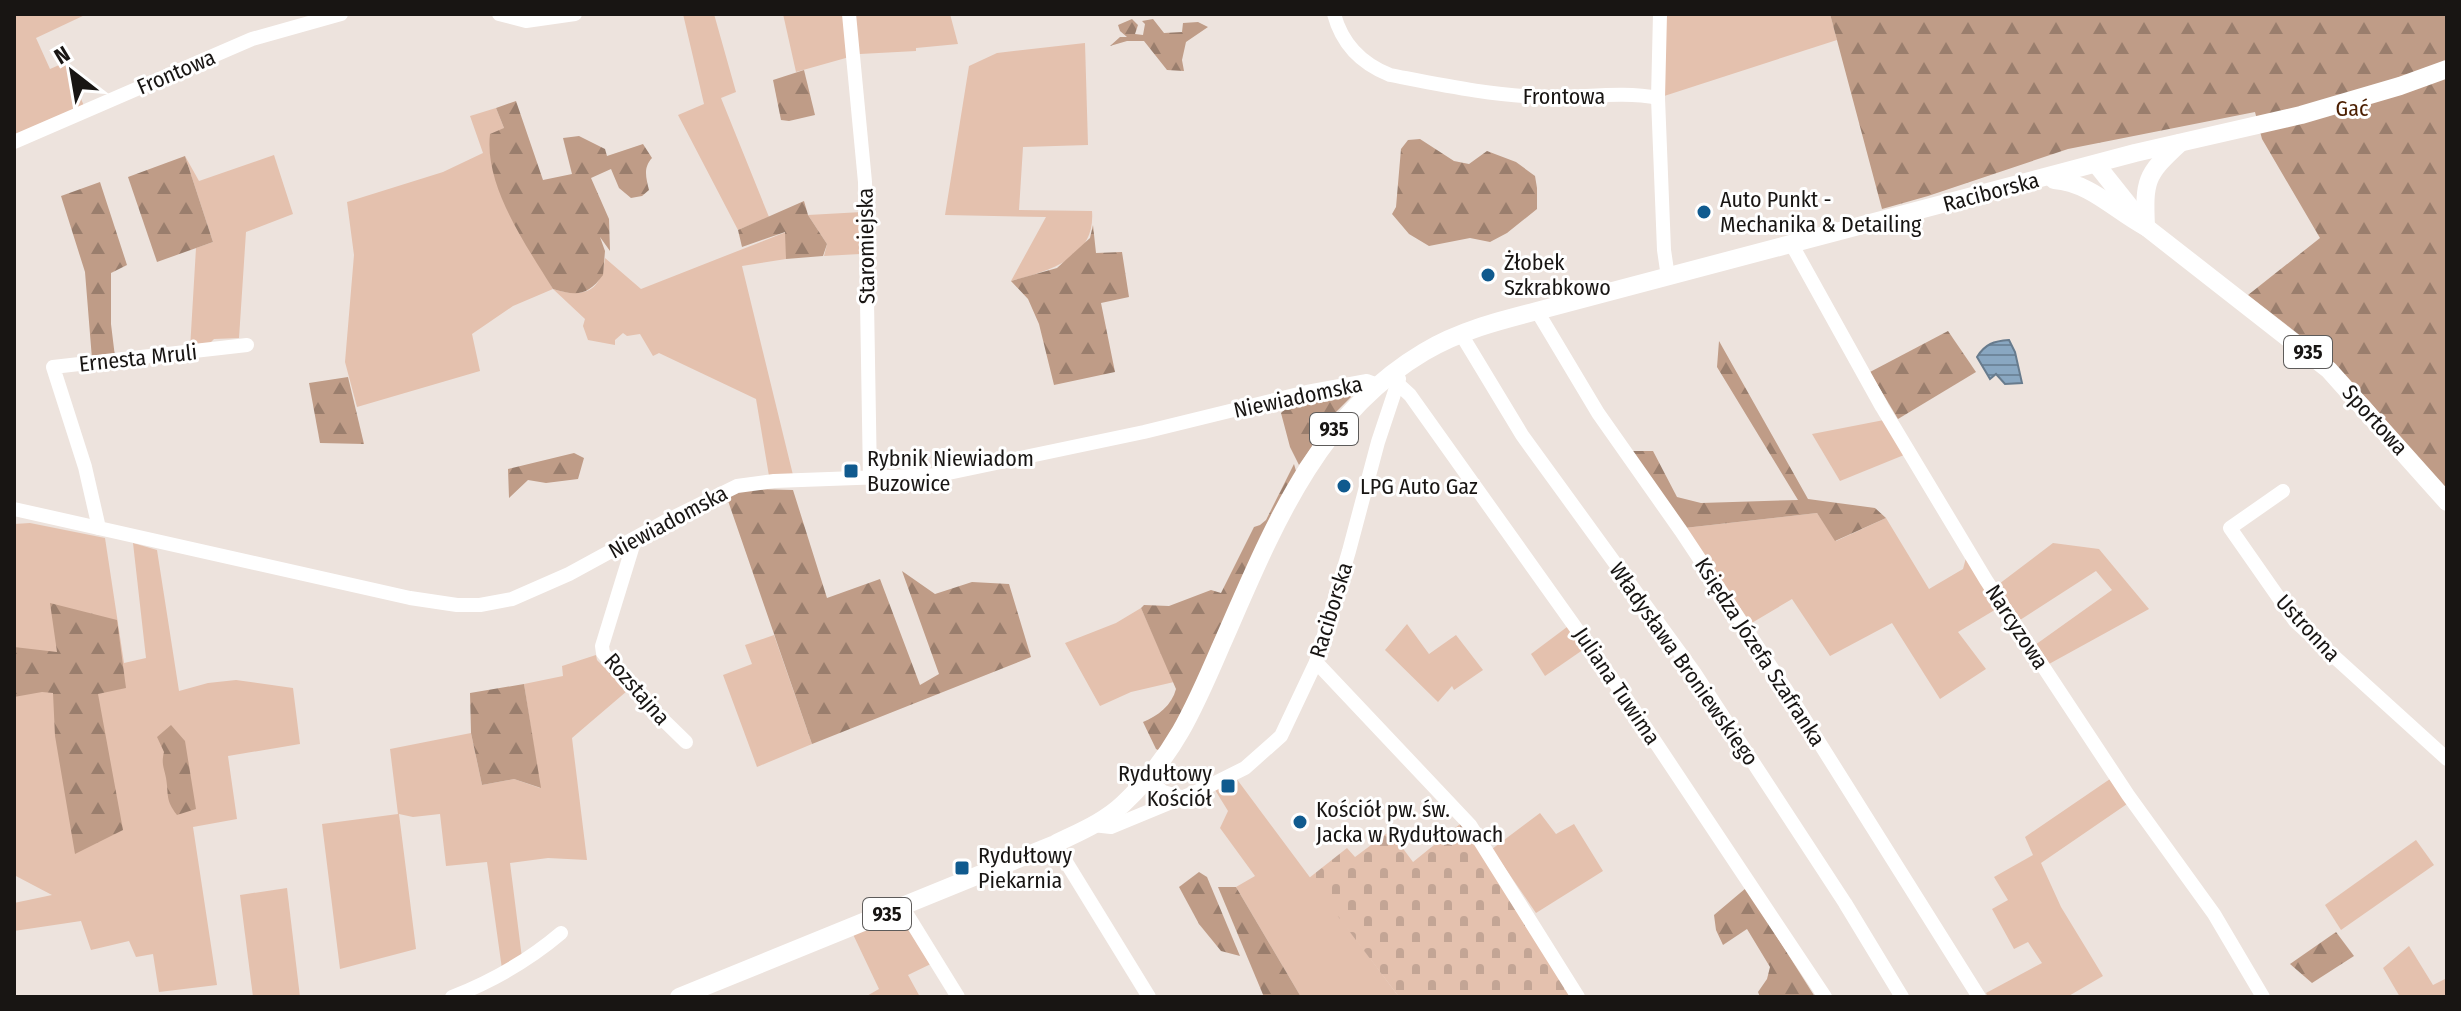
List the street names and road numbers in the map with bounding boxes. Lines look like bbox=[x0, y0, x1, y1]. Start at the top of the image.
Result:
street label: Frontowa bbox=[133, 43, 219, 101]
street label: Frontowa bbox=[1523, 83, 1605, 110]
street label: Raciborska bbox=[1940, 166, 2042, 218]
street label: Staromiejska bbox=[851, 188, 881, 304]
road number: 935 bbox=[2284, 336, 2332, 368]
street label: Ernesta Mruli bbox=[78, 338, 198, 378]
street label: Niewiadomska bbox=[1231, 370, 1365, 424]
street label: Sportowa bbox=[2336, 379, 2414, 461]
road number: 935 bbox=[1310, 413, 1358, 445]
street label: Niewiadomska bbox=[604, 479, 732, 565]
street label: Księdza Józefa Szafranka bbox=[1689, 553, 1831, 751]
street label: Władysława Broniewskiego bbox=[1604, 557, 1764, 771]
street label: Raciborska bbox=[1304, 559, 1358, 661]
street label: Narcyzowa bbox=[1980, 580, 2054, 674]
street label: Ustronna bbox=[2270, 589, 2346, 667]
street label: Juliana Tuwima bbox=[1568, 622, 1666, 750]
street label: Rozstajna bbox=[598, 647, 676, 731]
road number: 935 bbox=[863, 898, 911, 930]

